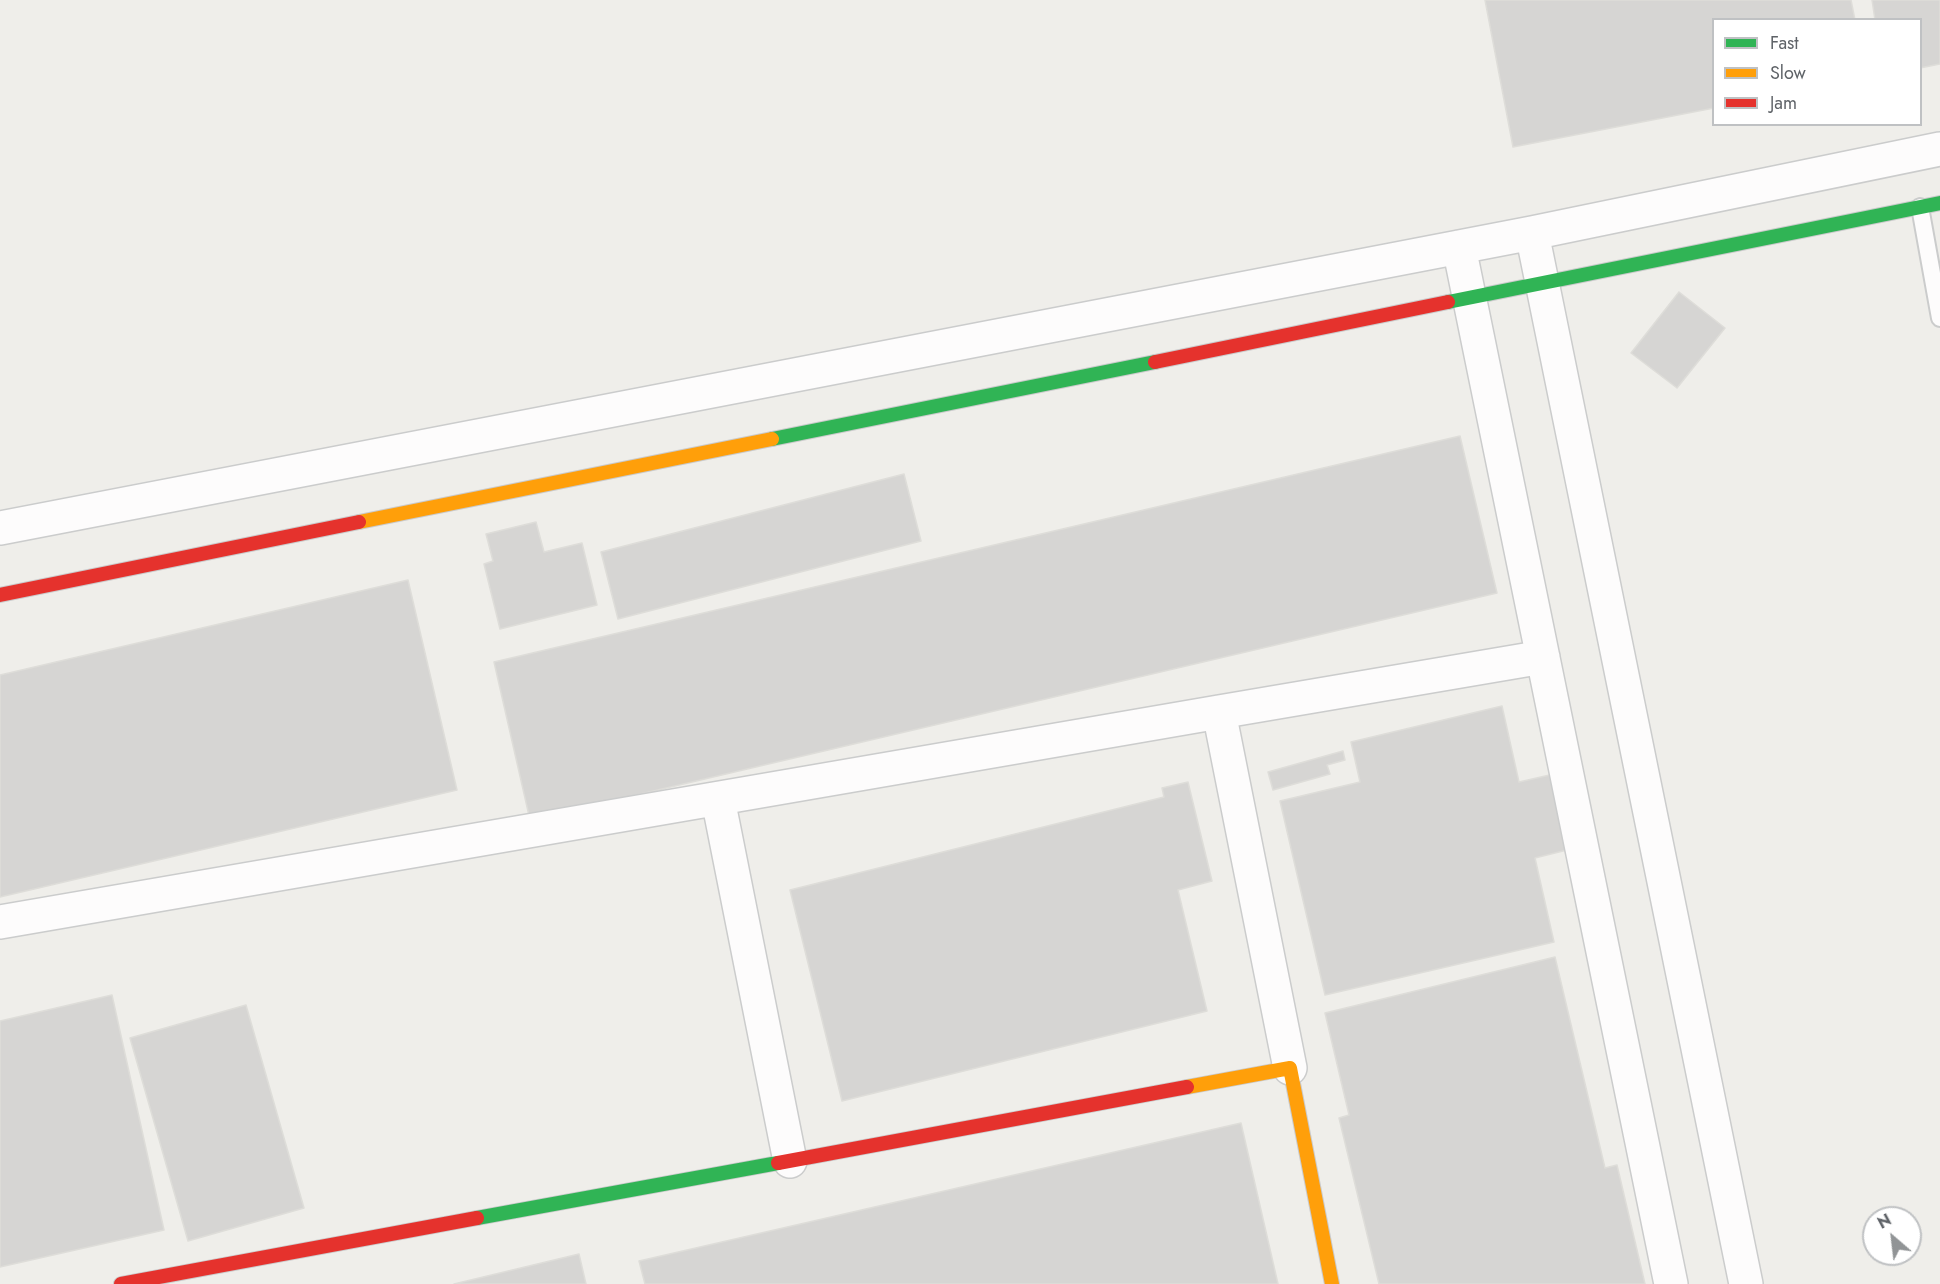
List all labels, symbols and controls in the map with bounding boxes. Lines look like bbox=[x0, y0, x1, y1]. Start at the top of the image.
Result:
legend bbox=[1712, 18, 1922, 126]
text: Fast bbox=[1770, 30, 1799, 56]
text: Slow bbox=[1770, 60, 1806, 86]
text: Jam bbox=[1770, 90, 1797, 116]
north arrow bbox=[1862, 1206, 1922, 1266]
text: N bbox=[1873, 1208, 1895, 1235]

